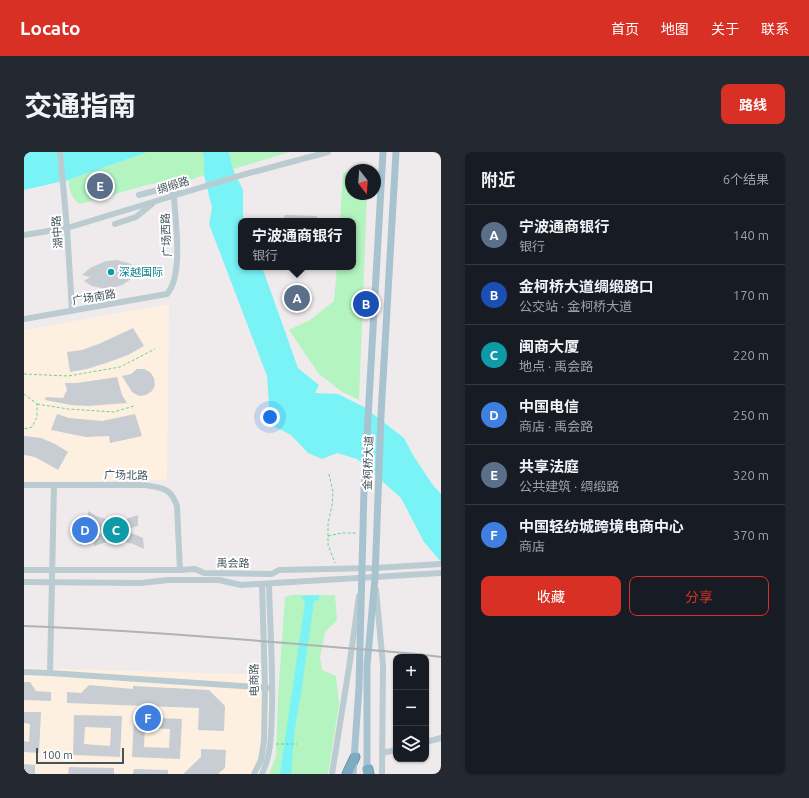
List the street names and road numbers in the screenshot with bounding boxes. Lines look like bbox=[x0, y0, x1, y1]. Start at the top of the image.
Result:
street label: 绸缎路 bbox=[155, 174, 191, 196]
street label: 广场西路 bbox=[159, 213, 173, 257]
street label: 湖中路 bbox=[50, 215, 64, 249]
street label: 广场南路 bbox=[71, 287, 117, 307]
street label: 金柯桥大道 bbox=[361, 435, 375, 491]
street label: 广场北路 bbox=[104, 469, 148, 481]
street label: 禹会路 bbox=[216, 557, 250, 569]
street label: 电商路 bbox=[248, 663, 260, 697]

